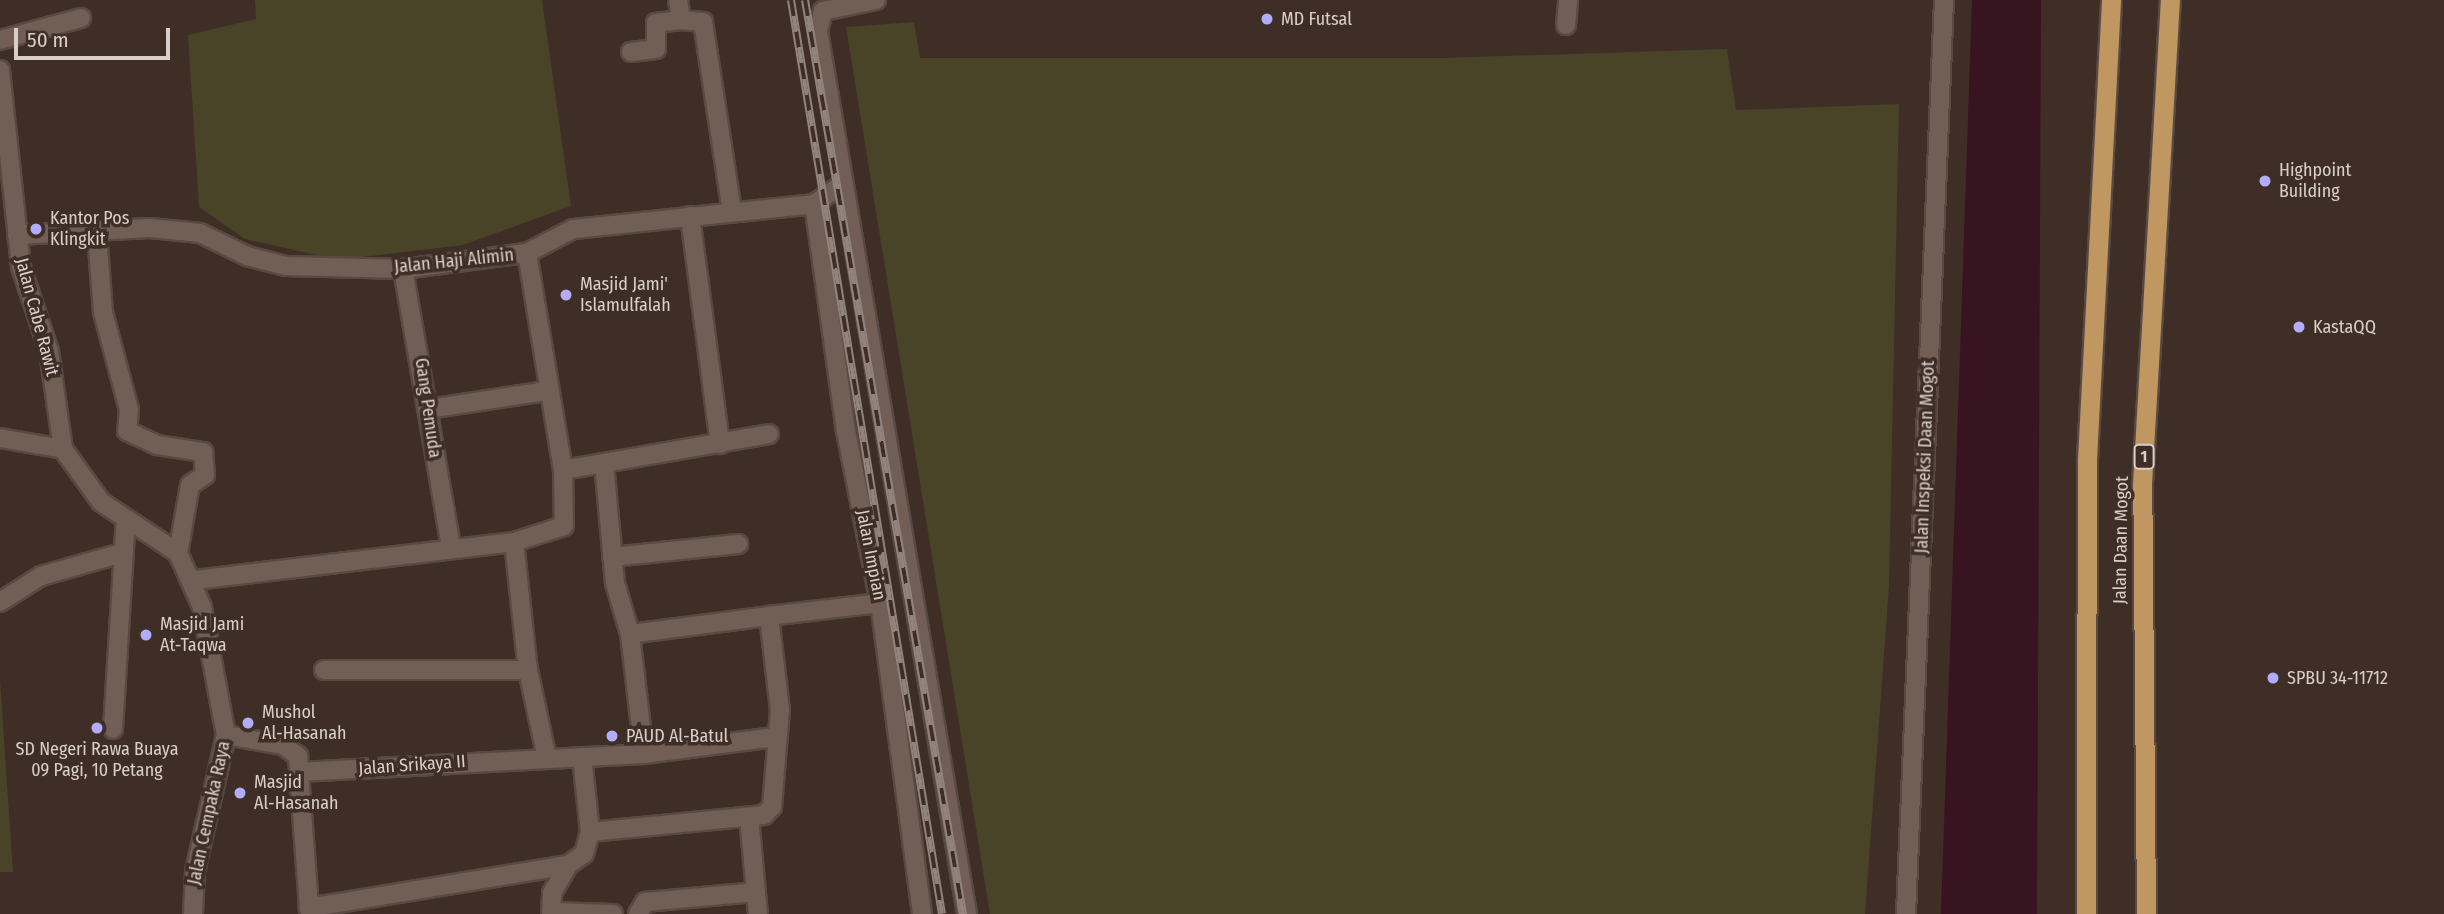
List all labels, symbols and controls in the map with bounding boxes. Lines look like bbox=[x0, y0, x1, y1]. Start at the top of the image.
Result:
place label: MD Futsal bbox=[1281, 8, 1352, 30]
marker: MD Futsal bbox=[1259, 11, 1275, 27]
scale bar bbox=[18, 14, 173, 58]
text: 50 m bbox=[27, 27, 69, 53]
place label: Highpoint Building bbox=[2279, 160, 2351, 202]
marker: Highpoint Building bbox=[2257, 173, 2273, 189]
place label: Kantor Pos Klingkit bbox=[50, 208, 129, 250]
marker: Kantor Pos Klingkit bbox=[28, 221, 44, 237]
street label: Jalan Haji Alimin bbox=[393, 244, 515, 278]
street label: Jalan Cabe Rawit bbox=[11, 255, 63, 379]
place label: Masjid Jami' Islamulfalah bbox=[580, 274, 671, 316]
marker: Masjid Jami' Islamulfalah bbox=[558, 287, 574, 303]
place label: KastaQQ bbox=[2313, 316, 2376, 338]
marker: KastaQQ bbox=[2291, 319, 2307, 335]
street label: Gang Pemuda bbox=[410, 357, 446, 459]
street label: Jalan Inspeksi Daan Mogot bbox=[1911, 360, 1939, 554]
road number: 1 bbox=[2134, 445, 2154, 470]
street label: Jalan Daan Mogot bbox=[2109, 476, 2133, 604]
street label: Jalan Impian bbox=[852, 508, 890, 602]
place label: Masjid Jami At-Taqwa bbox=[160, 614, 244, 656]
marker: Masjid Jami At-Taqwa bbox=[138, 627, 154, 643]
place label: SPBU 34-11712 bbox=[2287, 667, 2388, 689]
marker: SPBU 34-11712 bbox=[2265, 670, 2281, 686]
place label: Mushol Al-Hasanah bbox=[262, 702, 346, 744]
marker: Mushol Al-Hasanah bbox=[240, 715, 256, 731]
marker: SD Negeri Rawa Buaya 09 Pagi, 10 Petang bbox=[89, 720, 105, 736]
place label: PAUD Al-Batul bbox=[626, 725, 728, 747]
marker: PAUD Al-Batul bbox=[604, 728, 620, 744]
place label: SD Negeri Rawa Buaya 09 Pagi, 10 Petang bbox=[16, 739, 178, 782]
street label: Jalan Cempaka Raya bbox=[183, 739, 235, 887]
street label: Jalan Srikaya II bbox=[358, 750, 466, 780]
place label: Masjid Al-Hasanah bbox=[254, 772, 338, 814]
marker: Masjid Al-Hasanah bbox=[232, 785, 248, 801]

